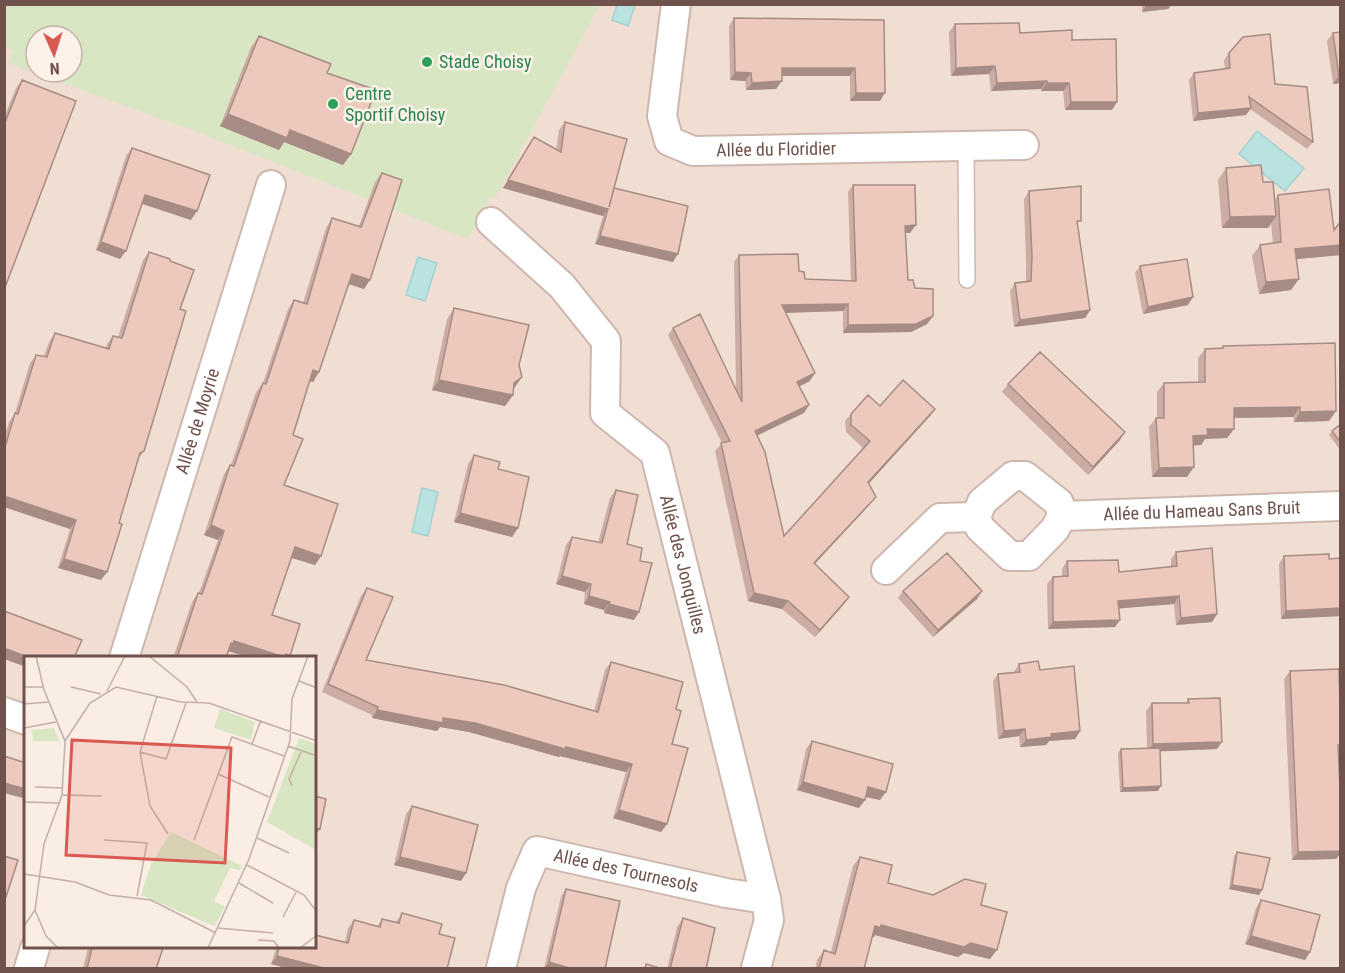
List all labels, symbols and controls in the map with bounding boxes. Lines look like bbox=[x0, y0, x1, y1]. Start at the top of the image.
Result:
north arrow bbox=[24, 24, 84, 84]
place label: Stade Choisy bbox=[439, 51, 532, 72]
marker: Stade Choisy bbox=[420, 55, 434, 69]
text: N bbox=[49, 59, 60, 78]
place label: Centre Sportif Choisy bbox=[345, 83, 446, 125]
marker: Centre Sportif Choisy bbox=[326, 97, 340, 111]
street label: Allée du Floridier bbox=[716, 137, 837, 161]
street label: Allée de Moyrie bbox=[171, 366, 223, 476]
street label: Allée des Jonquilles bbox=[656, 493, 711, 636]
street label: Allée du Hameau Sans Bruit bbox=[1103, 496, 1301, 525]
inset map bbox=[24, 656, 316, 949]
street label: Allée des Tournesols bbox=[552, 844, 700, 897]

